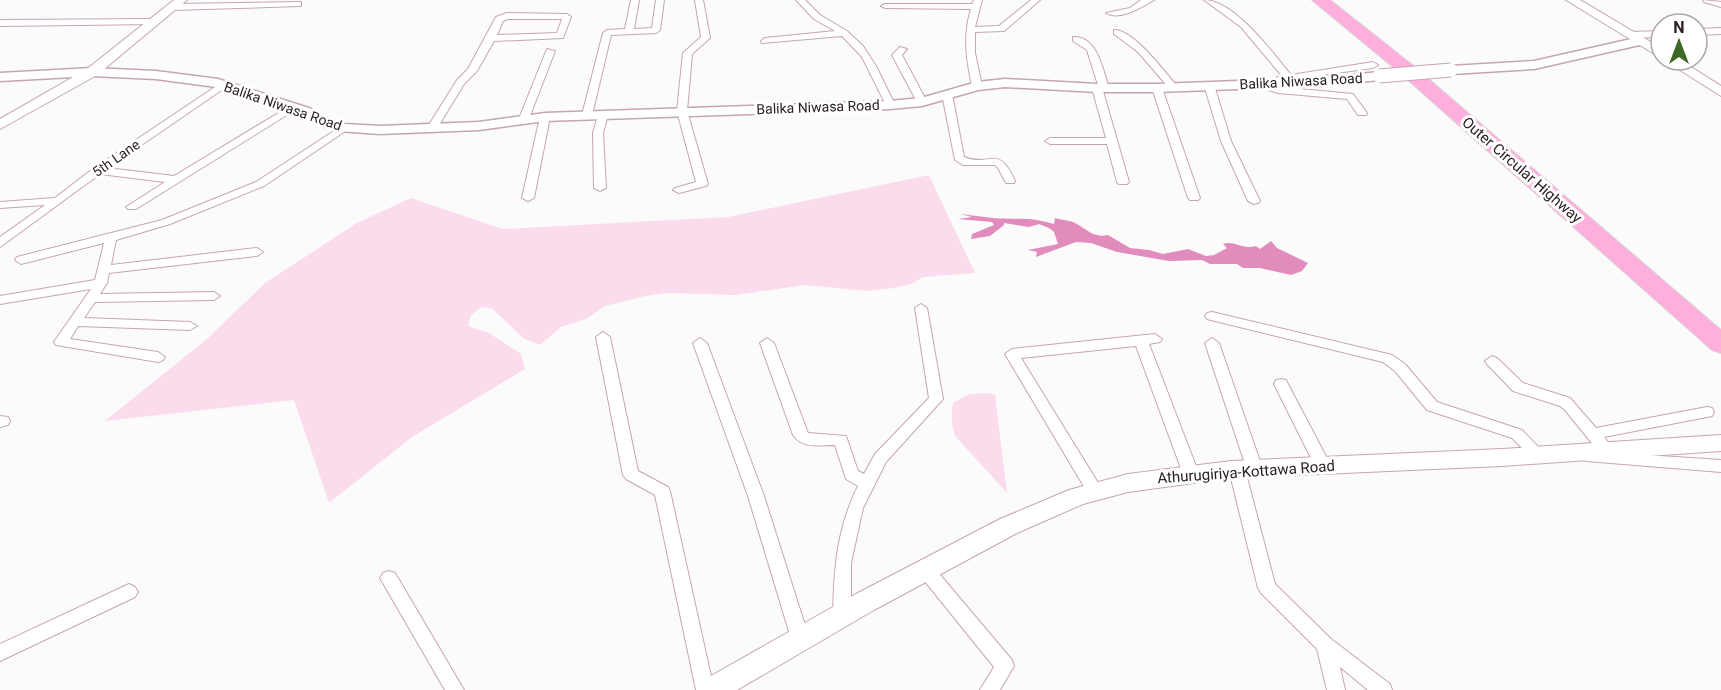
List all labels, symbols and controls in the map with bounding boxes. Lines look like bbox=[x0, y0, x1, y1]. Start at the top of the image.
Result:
north arrow bbox=[1649, 12, 1709, 72]
text: N bbox=[1673, 18, 1685, 37]
street label: Balika Niwasa Road bbox=[1239, 70, 1363, 92]
street label: Balika Niwasa Road bbox=[222, 78, 344, 134]
street label: Balika Niwasa Road bbox=[756, 97, 880, 117]
street label: Outer Circular Highway bbox=[1458, 113, 1586, 227]
street label: 5th Lane bbox=[89, 136, 143, 180]
street label: Athurugiriya-Kottawa Road bbox=[1157, 457, 1335, 487]

